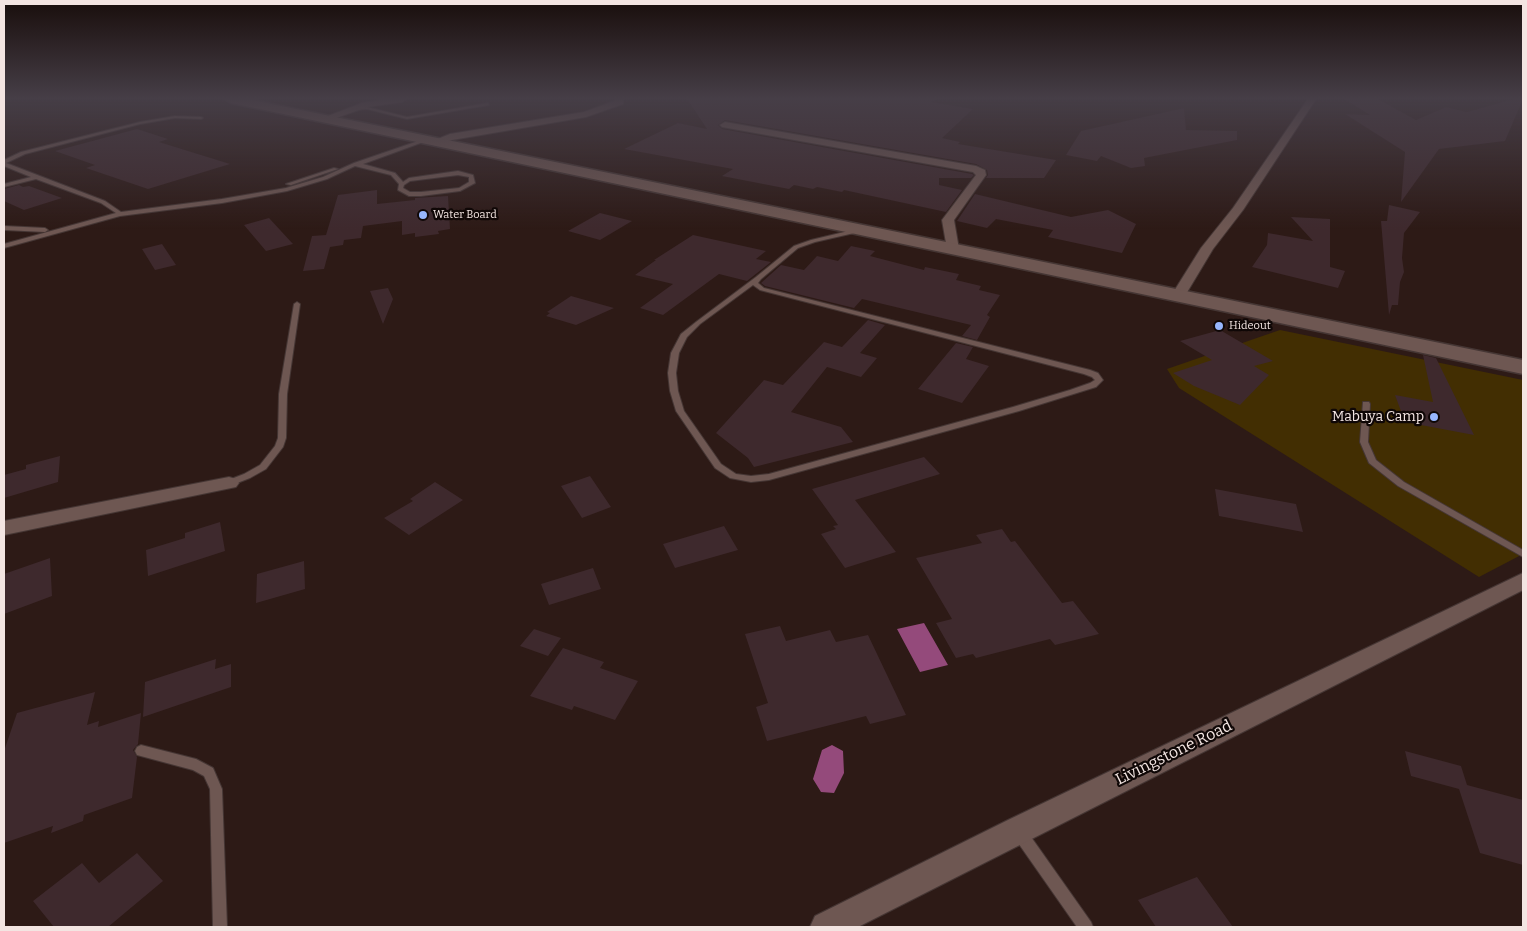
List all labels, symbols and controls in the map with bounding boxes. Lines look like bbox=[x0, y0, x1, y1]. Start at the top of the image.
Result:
place label: Water Board bbox=[433, 208, 497, 222]
marker: Water Board bbox=[417, 209, 429, 221]
place label: Hideout bbox=[1229, 319, 1271, 333]
marker: Hideout bbox=[1213, 320, 1225, 332]
place label: Mabuya Camp bbox=[1332, 409, 1424, 425]
marker: Mabuya Camp bbox=[1428, 411, 1440, 423]
street label: Livingstone Road bbox=[1113, 716, 1235, 790]

